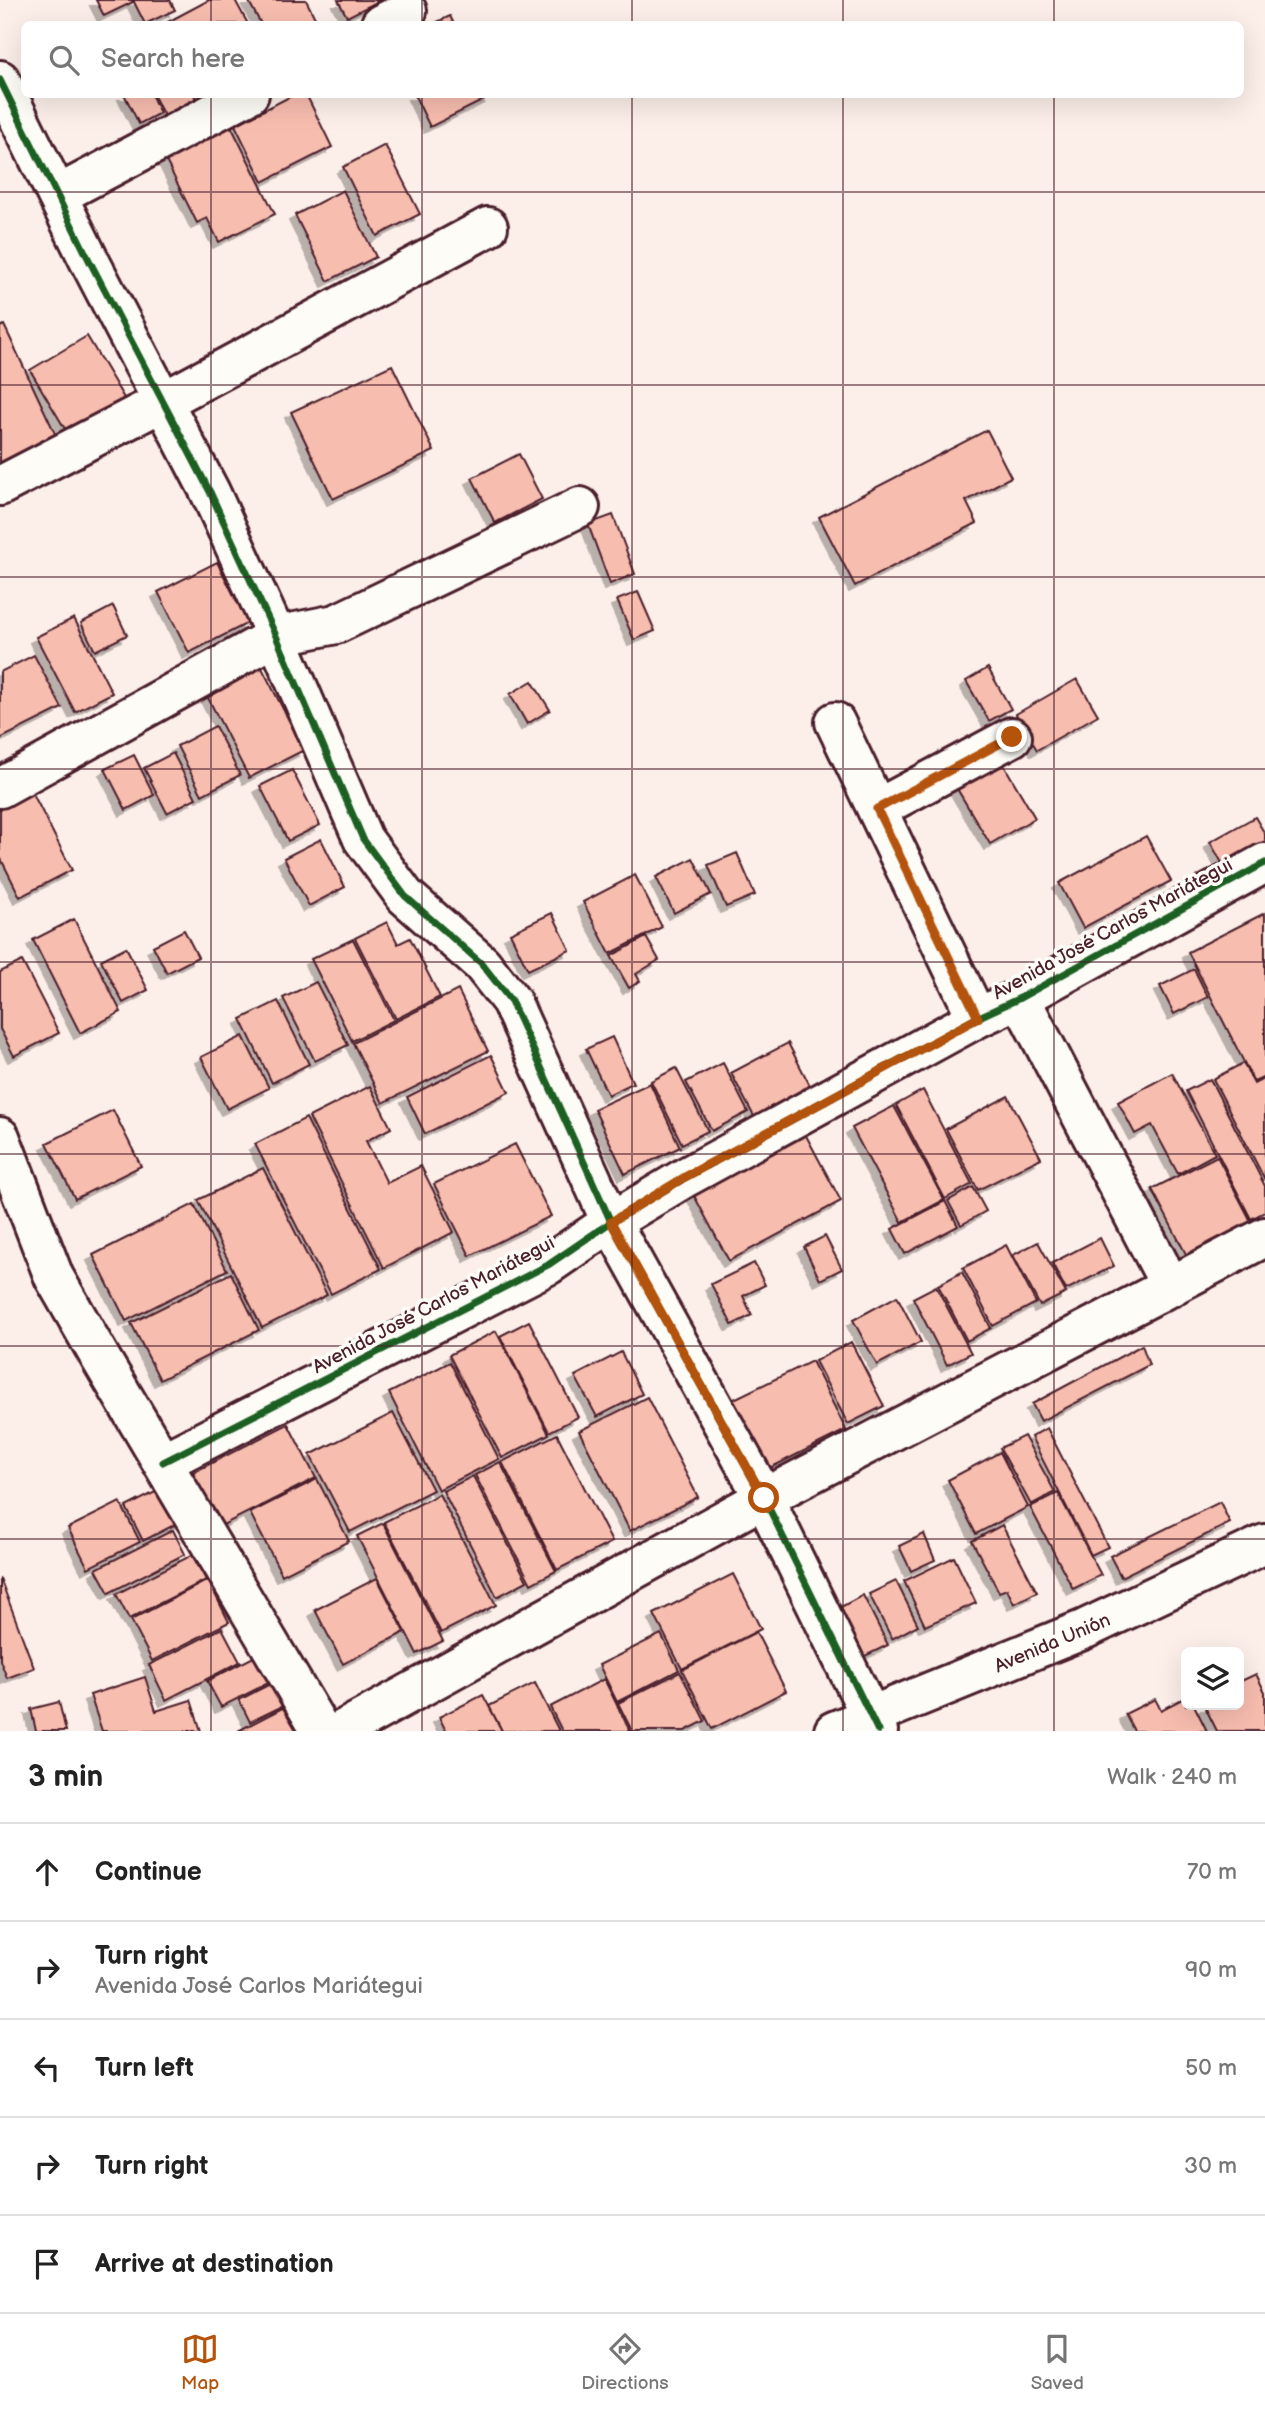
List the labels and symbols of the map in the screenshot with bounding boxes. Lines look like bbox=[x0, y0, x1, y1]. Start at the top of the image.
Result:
route end bbox=[996, 721, 1027, 752]
street label: Avenida José Carlos Mariátegui bbox=[989, 854, 1237, 1005]
street label: Avenida José Carlos Mariátegui bbox=[309, 1232, 559, 1379]
route start bbox=[748, 1482, 779, 1513]
street label: Avenida Unión bbox=[991, 1609, 1114, 1678]

